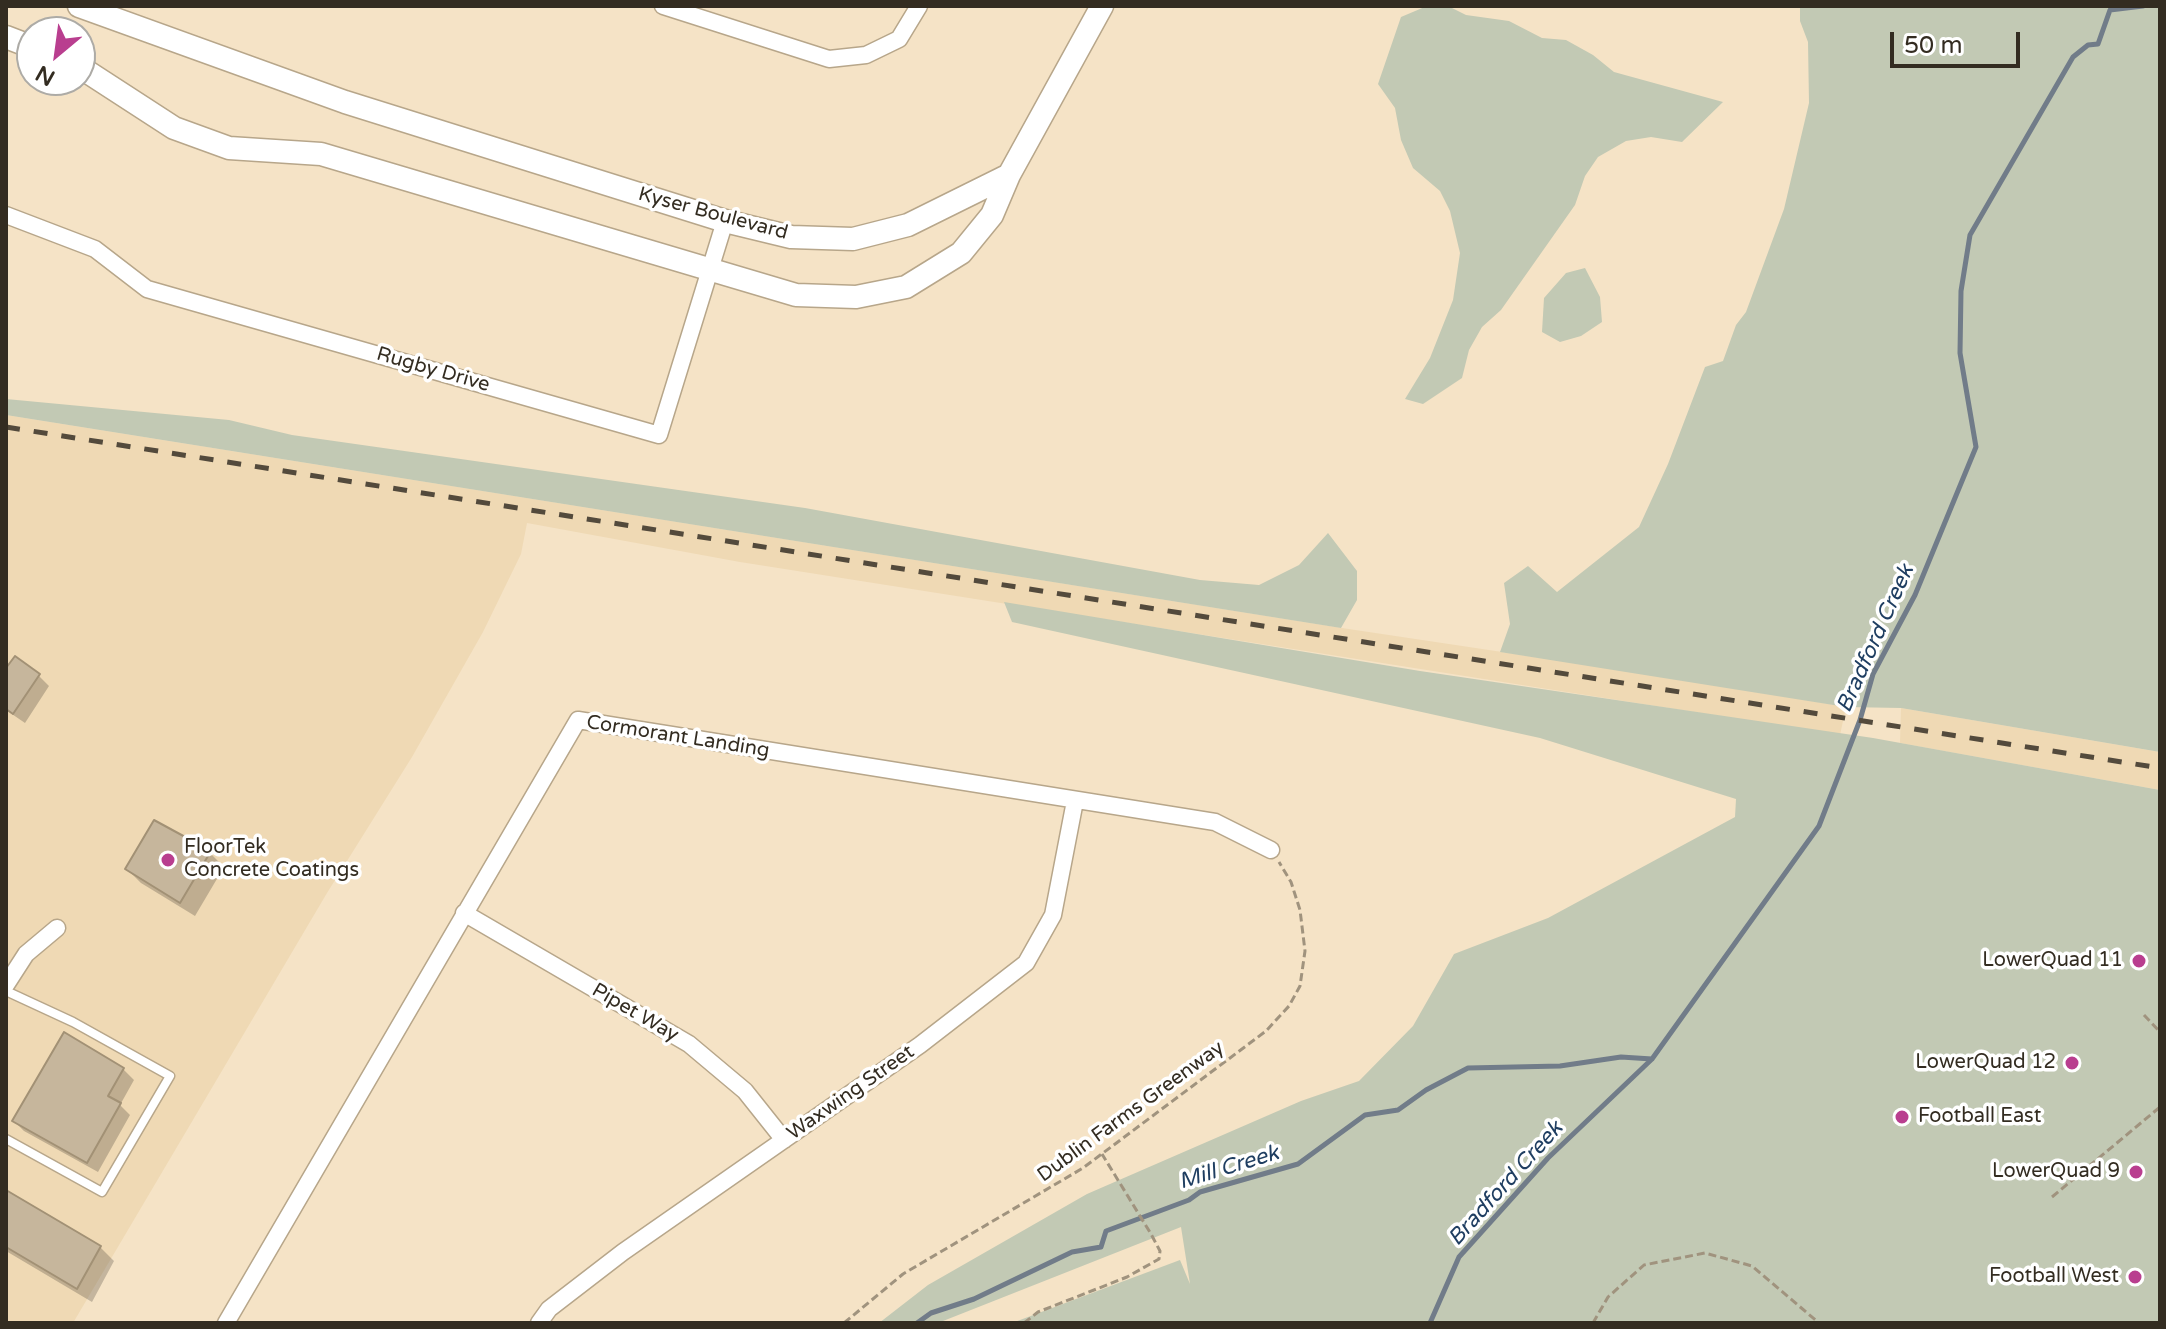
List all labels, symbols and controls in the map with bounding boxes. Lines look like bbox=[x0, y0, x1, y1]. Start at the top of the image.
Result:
north arrow bbox=[16, 16, 96, 96]
scale bar bbox=[1894, 16, 2024, 66]
text: 50 m bbox=[1904, 31, 1962, 60]
text: N bbox=[31, 60, 59, 91]
street label: Kyser Boulevard bbox=[636, 182, 790, 246]
street label: Rugby Drive bbox=[374, 342, 492, 398]
water label: Bradford Creek bbox=[1832, 561, 1920, 717]
street label: Cormorant Landing bbox=[585, 711, 771, 763]
place label: FloorTek Concrete Coatings bbox=[184, 836, 359, 883]
marker: FloorTek Concrete Coatings bbox=[159, 851, 177, 869]
place label: LowerQuad 11 bbox=[1982, 949, 2123, 973]
marker: LowerQuad 11 bbox=[2130, 952, 2148, 970]
street label: Pipet Way bbox=[587, 979, 683, 1047]
street label: Dublin Farms Greenway bbox=[1033, 1036, 1229, 1188]
street label: Waxwing Street bbox=[783, 1040, 919, 1146]
place label: LowerQuad 12 bbox=[1915, 1051, 2056, 1075]
marker: LowerQuad 12 bbox=[2063, 1054, 2081, 1072]
place label: Football East bbox=[1918, 1105, 2041, 1129]
marker: Football East bbox=[1893, 1108, 1911, 1126]
water label: Bradford Creek bbox=[1443, 1116, 1569, 1252]
water label: Mill Creek bbox=[1176, 1140, 1282, 1196]
place label: LowerQuad 9 bbox=[1992, 1160, 2120, 1184]
marker: LowerQuad 9 bbox=[2127, 1163, 2145, 1181]
place label: Football West bbox=[1989, 1265, 2119, 1289]
marker: Football West bbox=[2126, 1268, 2144, 1286]

